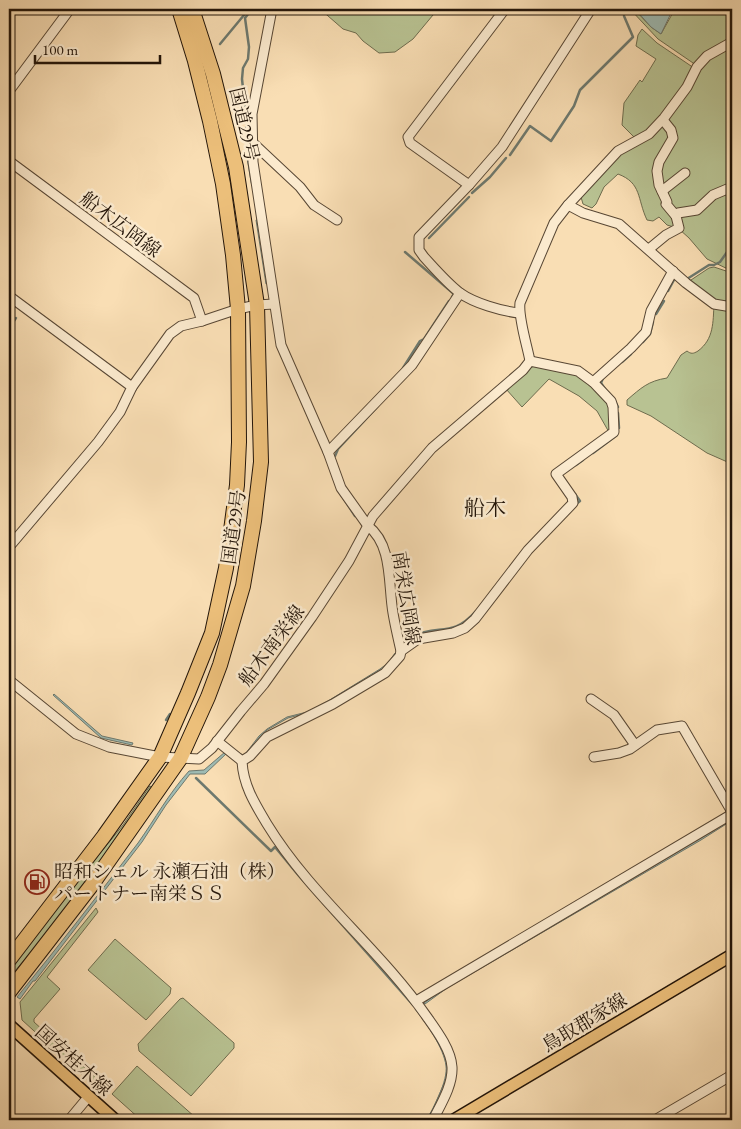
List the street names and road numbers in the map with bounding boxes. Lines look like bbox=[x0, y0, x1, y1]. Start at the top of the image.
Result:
street label: 国道29号 bbox=[224, 85, 265, 164]
street label: 船木広岡線 bbox=[75, 186, 166, 263]
street label: 国道29号 bbox=[216, 488, 251, 566]
street label: 南栄広岡線 bbox=[387, 549, 426, 647]
street label: 船木南栄線 bbox=[233, 600, 310, 691]
street label: 鳥取郡家線 bbox=[537, 987, 631, 1058]
street label: 国安桂木線 bbox=[30, 1019, 117, 1101]

